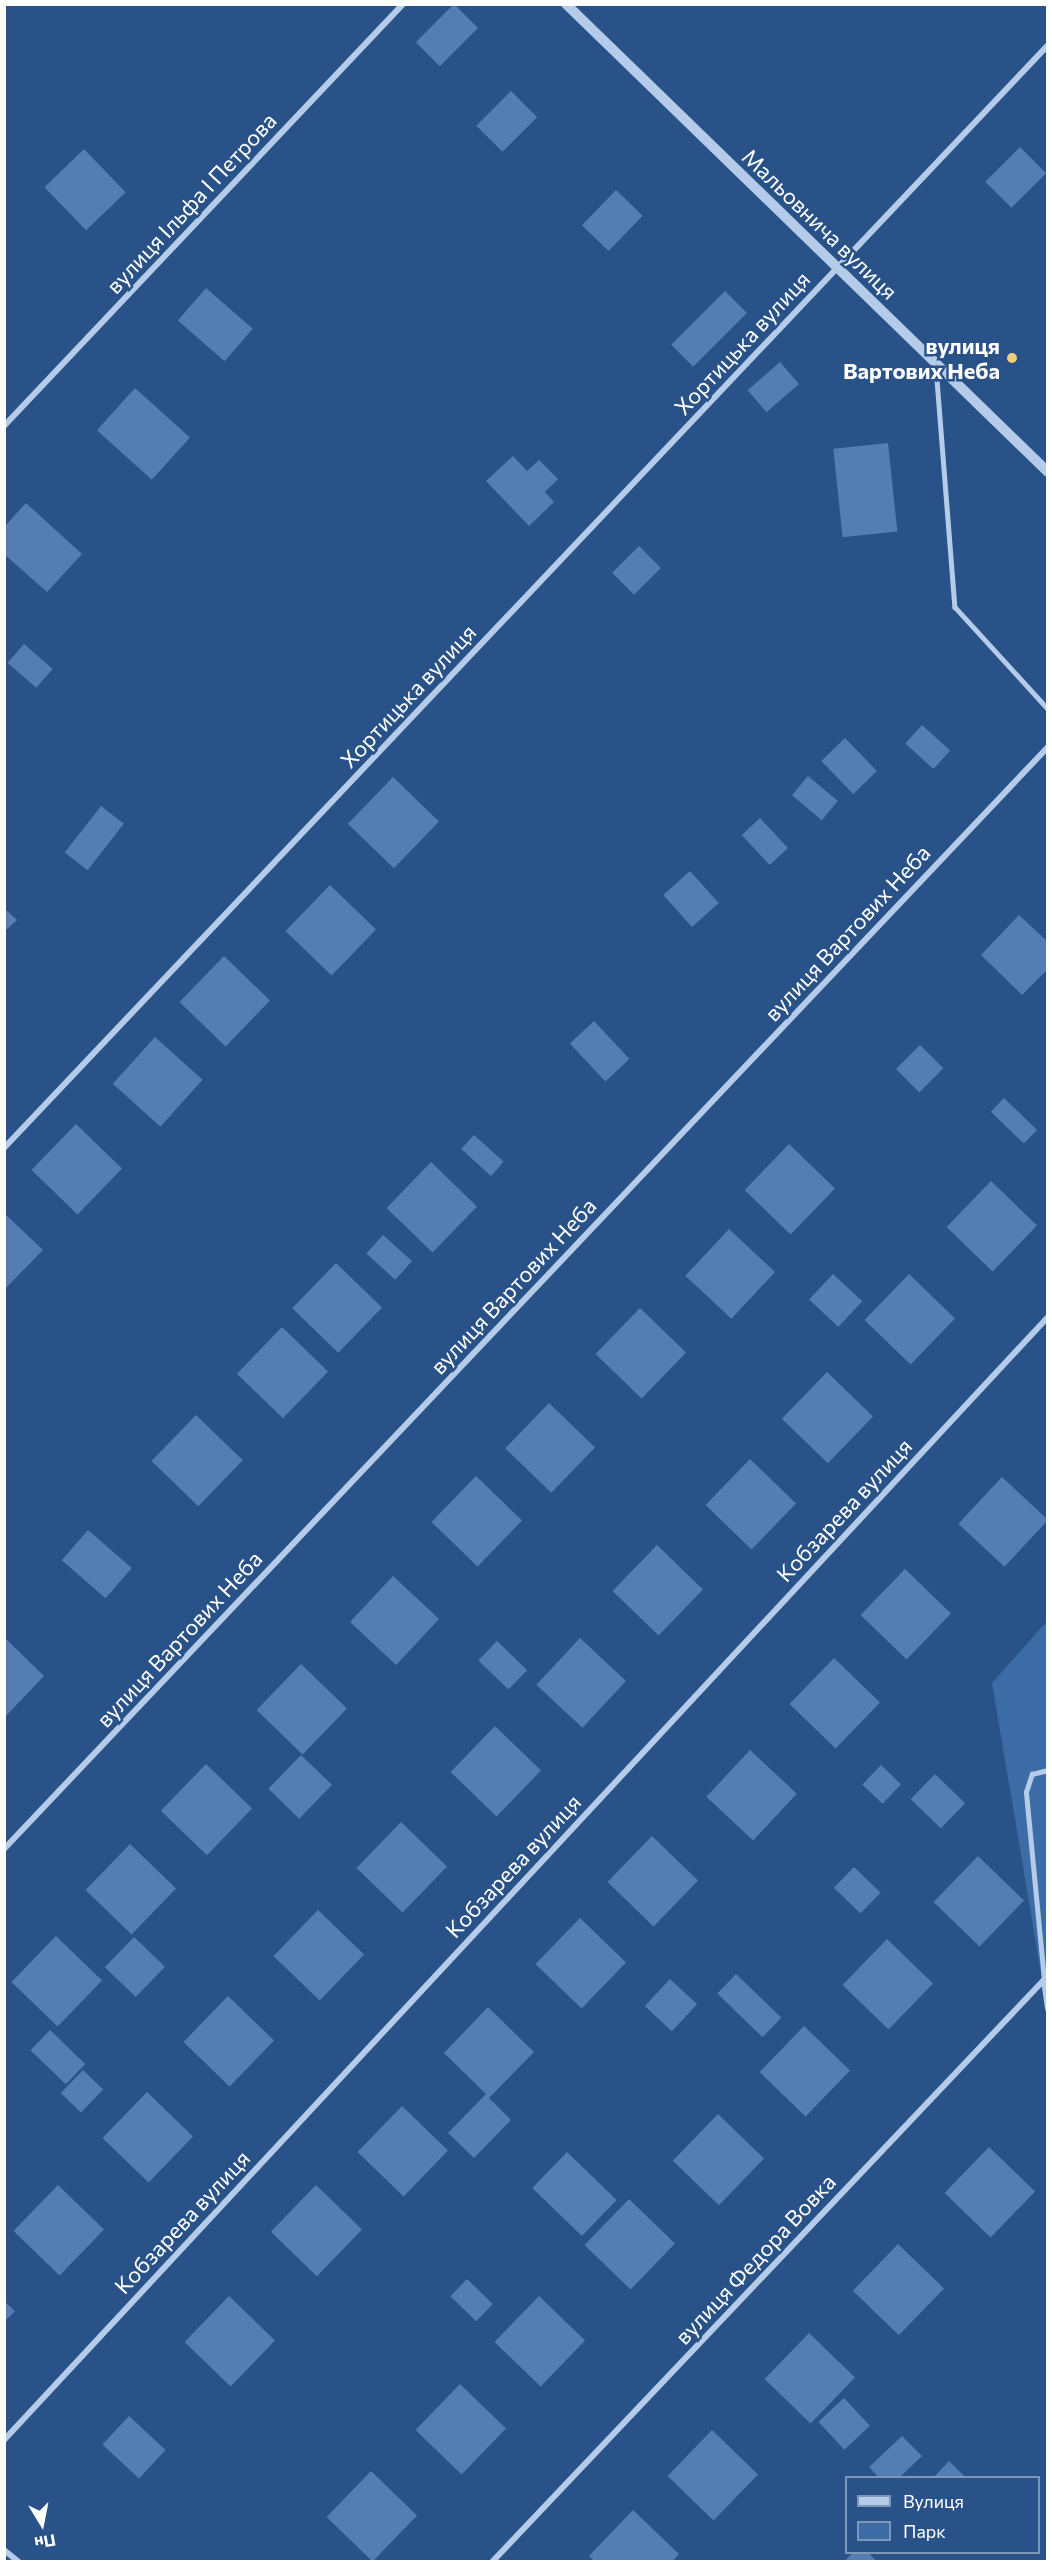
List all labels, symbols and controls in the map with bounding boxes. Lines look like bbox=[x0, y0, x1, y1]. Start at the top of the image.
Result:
street label: вулиця Ільфа І Петрова bbox=[100, 107, 282, 299]
street label: Мальовнича вулиця bbox=[737, 143, 903, 305]
street label: Хортицька вулиця bbox=[669, 266, 815, 420]
place label: вулиця Вартових Неба bbox=[843, 332, 1000, 384]
marker: вулиця Вартових Неба bbox=[1005, 351, 1019, 365]
street label: Хортицька вулиця bbox=[335, 619, 481, 773]
street label: вулиця Вартових Неба bbox=[759, 840, 935, 1026]
street label: вулиця Вартових Неба bbox=[425, 1193, 601, 1379]
street label: Кобзарева вулиця bbox=[771, 1433, 917, 1587]
street label: вулиця Вартових Неба bbox=[91, 1546, 267, 1732]
street label: Кобзарева вулиця bbox=[440, 1789, 586, 1943]
street label: Кобзарева вулиця bbox=[109, 2145, 255, 2299]
street label: вулиця Федора Вовка bbox=[669, 2168, 841, 2350]
legend bbox=[845, 2476, 1040, 2554]
text: Вулиця bbox=[903, 2490, 964, 2512]
north arrow bbox=[12, 2494, 72, 2554]
text: Парк bbox=[903, 2520, 946, 2542]
text: Пн bbox=[33, 2531, 57, 2553]

